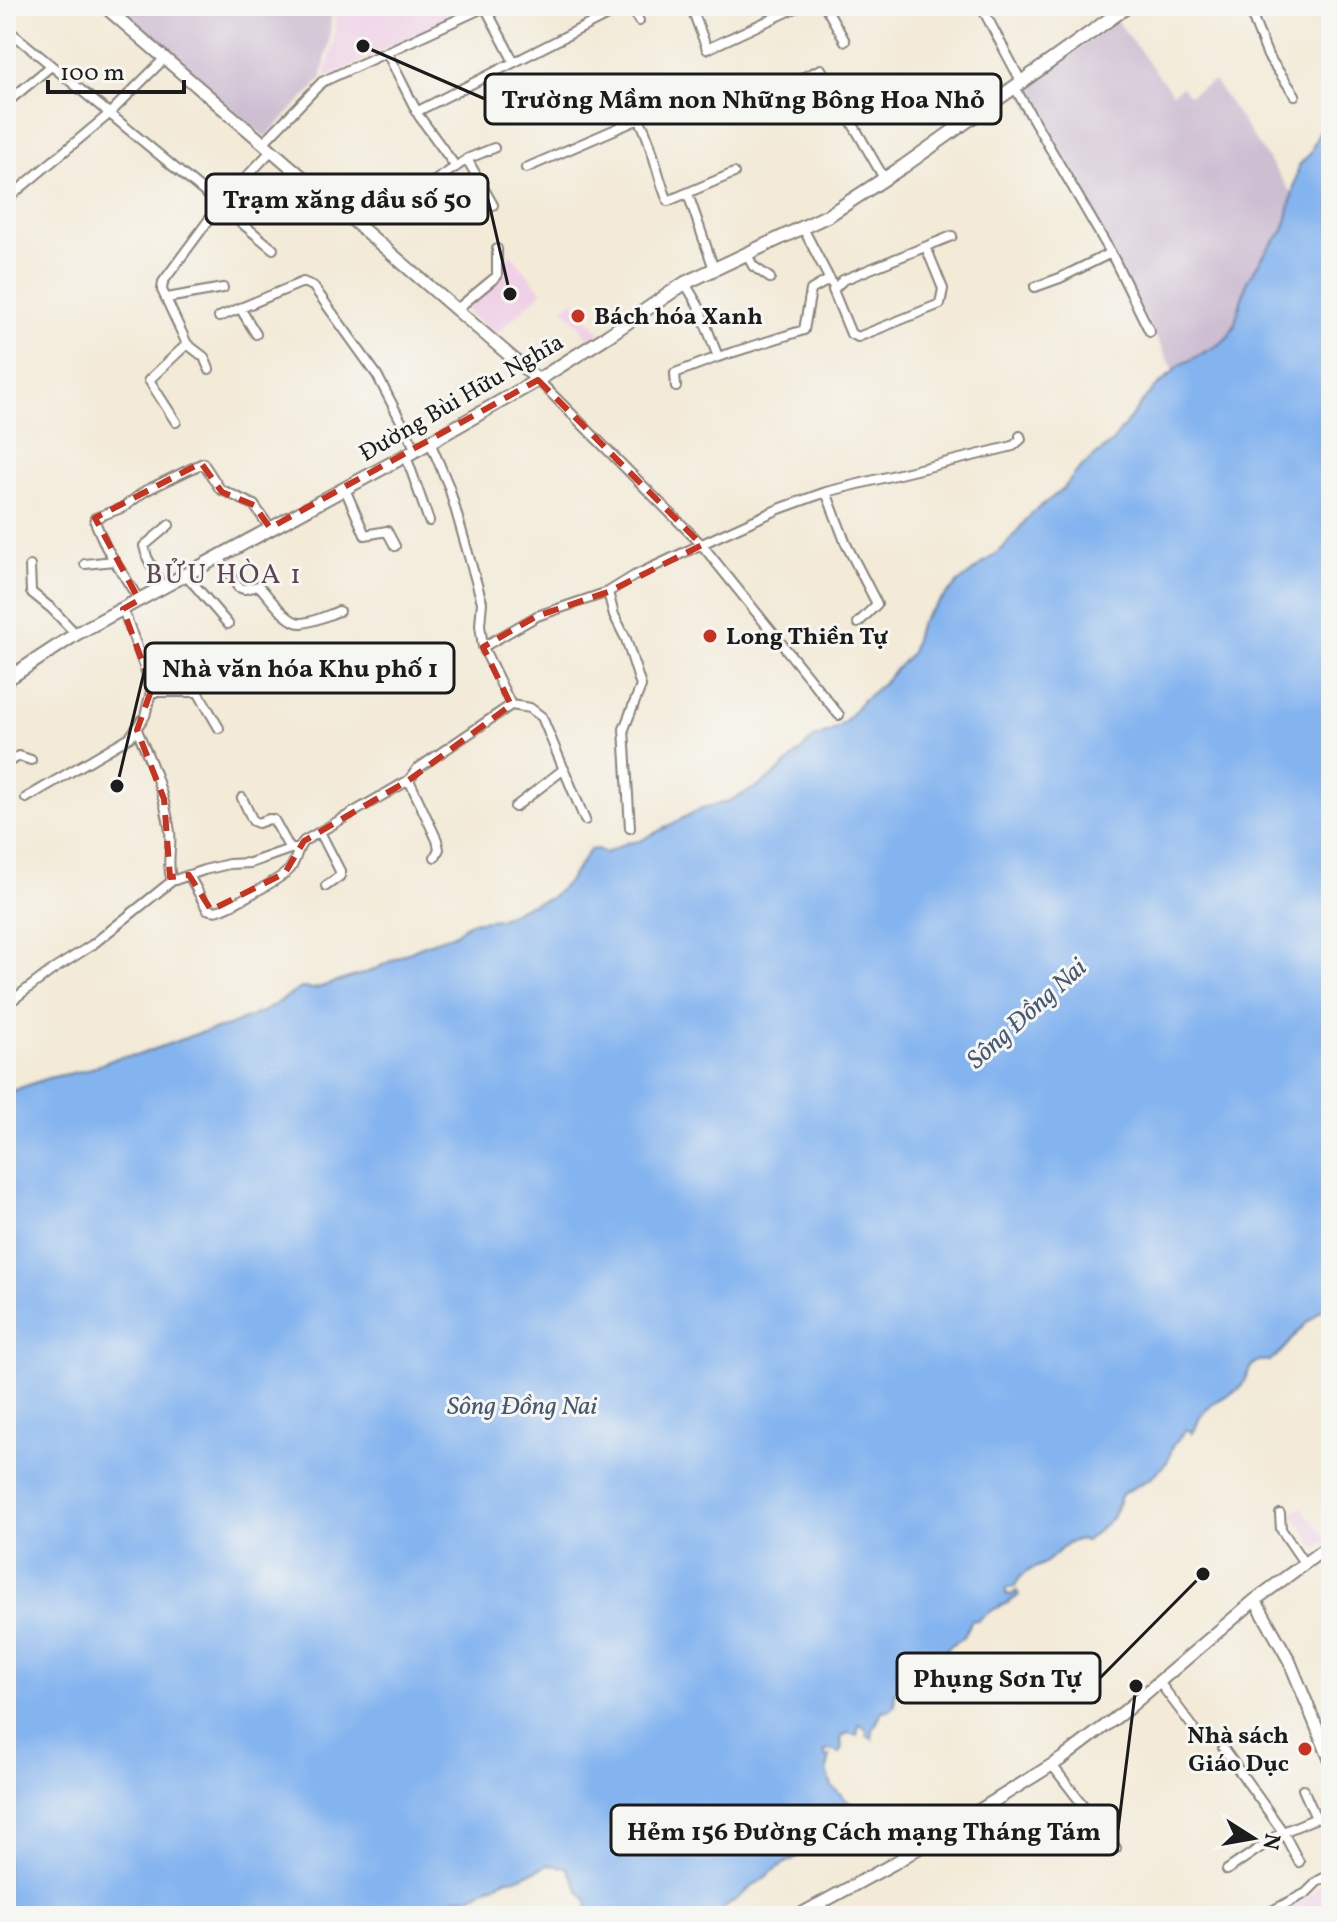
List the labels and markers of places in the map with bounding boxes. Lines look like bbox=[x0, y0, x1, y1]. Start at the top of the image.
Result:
callout: Trường Mầm non Những Bông Hoa Nhỏ bbox=[485, 74, 1001, 124]
callout: Trạm xăng dầu số 50 bbox=[206, 174, 488, 224]
place label: Bách hóa Xanh bbox=[594, 301, 763, 335]
marker: Bách hóa Xanh bbox=[569, 307, 587, 325]
place label: Long Thiền Tự bbox=[726, 621, 889, 655]
marker: Long Thiền Tự bbox=[701, 627, 719, 645]
callout: Nhà văn hóa Khu phố 1 bbox=[145, 643, 454, 693]
callout: Phụng Sơn Tự bbox=[897, 1653, 1100, 1703]
place label: Nhà sách Giáo Dục bbox=[1187, 1720, 1289, 1782]
marker: Nhà sách Giáo Dục bbox=[1296, 1740, 1314, 1758]
callout: Hẻm 156 Đường Cách mạng Tháng Tám bbox=[611, 1805, 1118, 1855]

